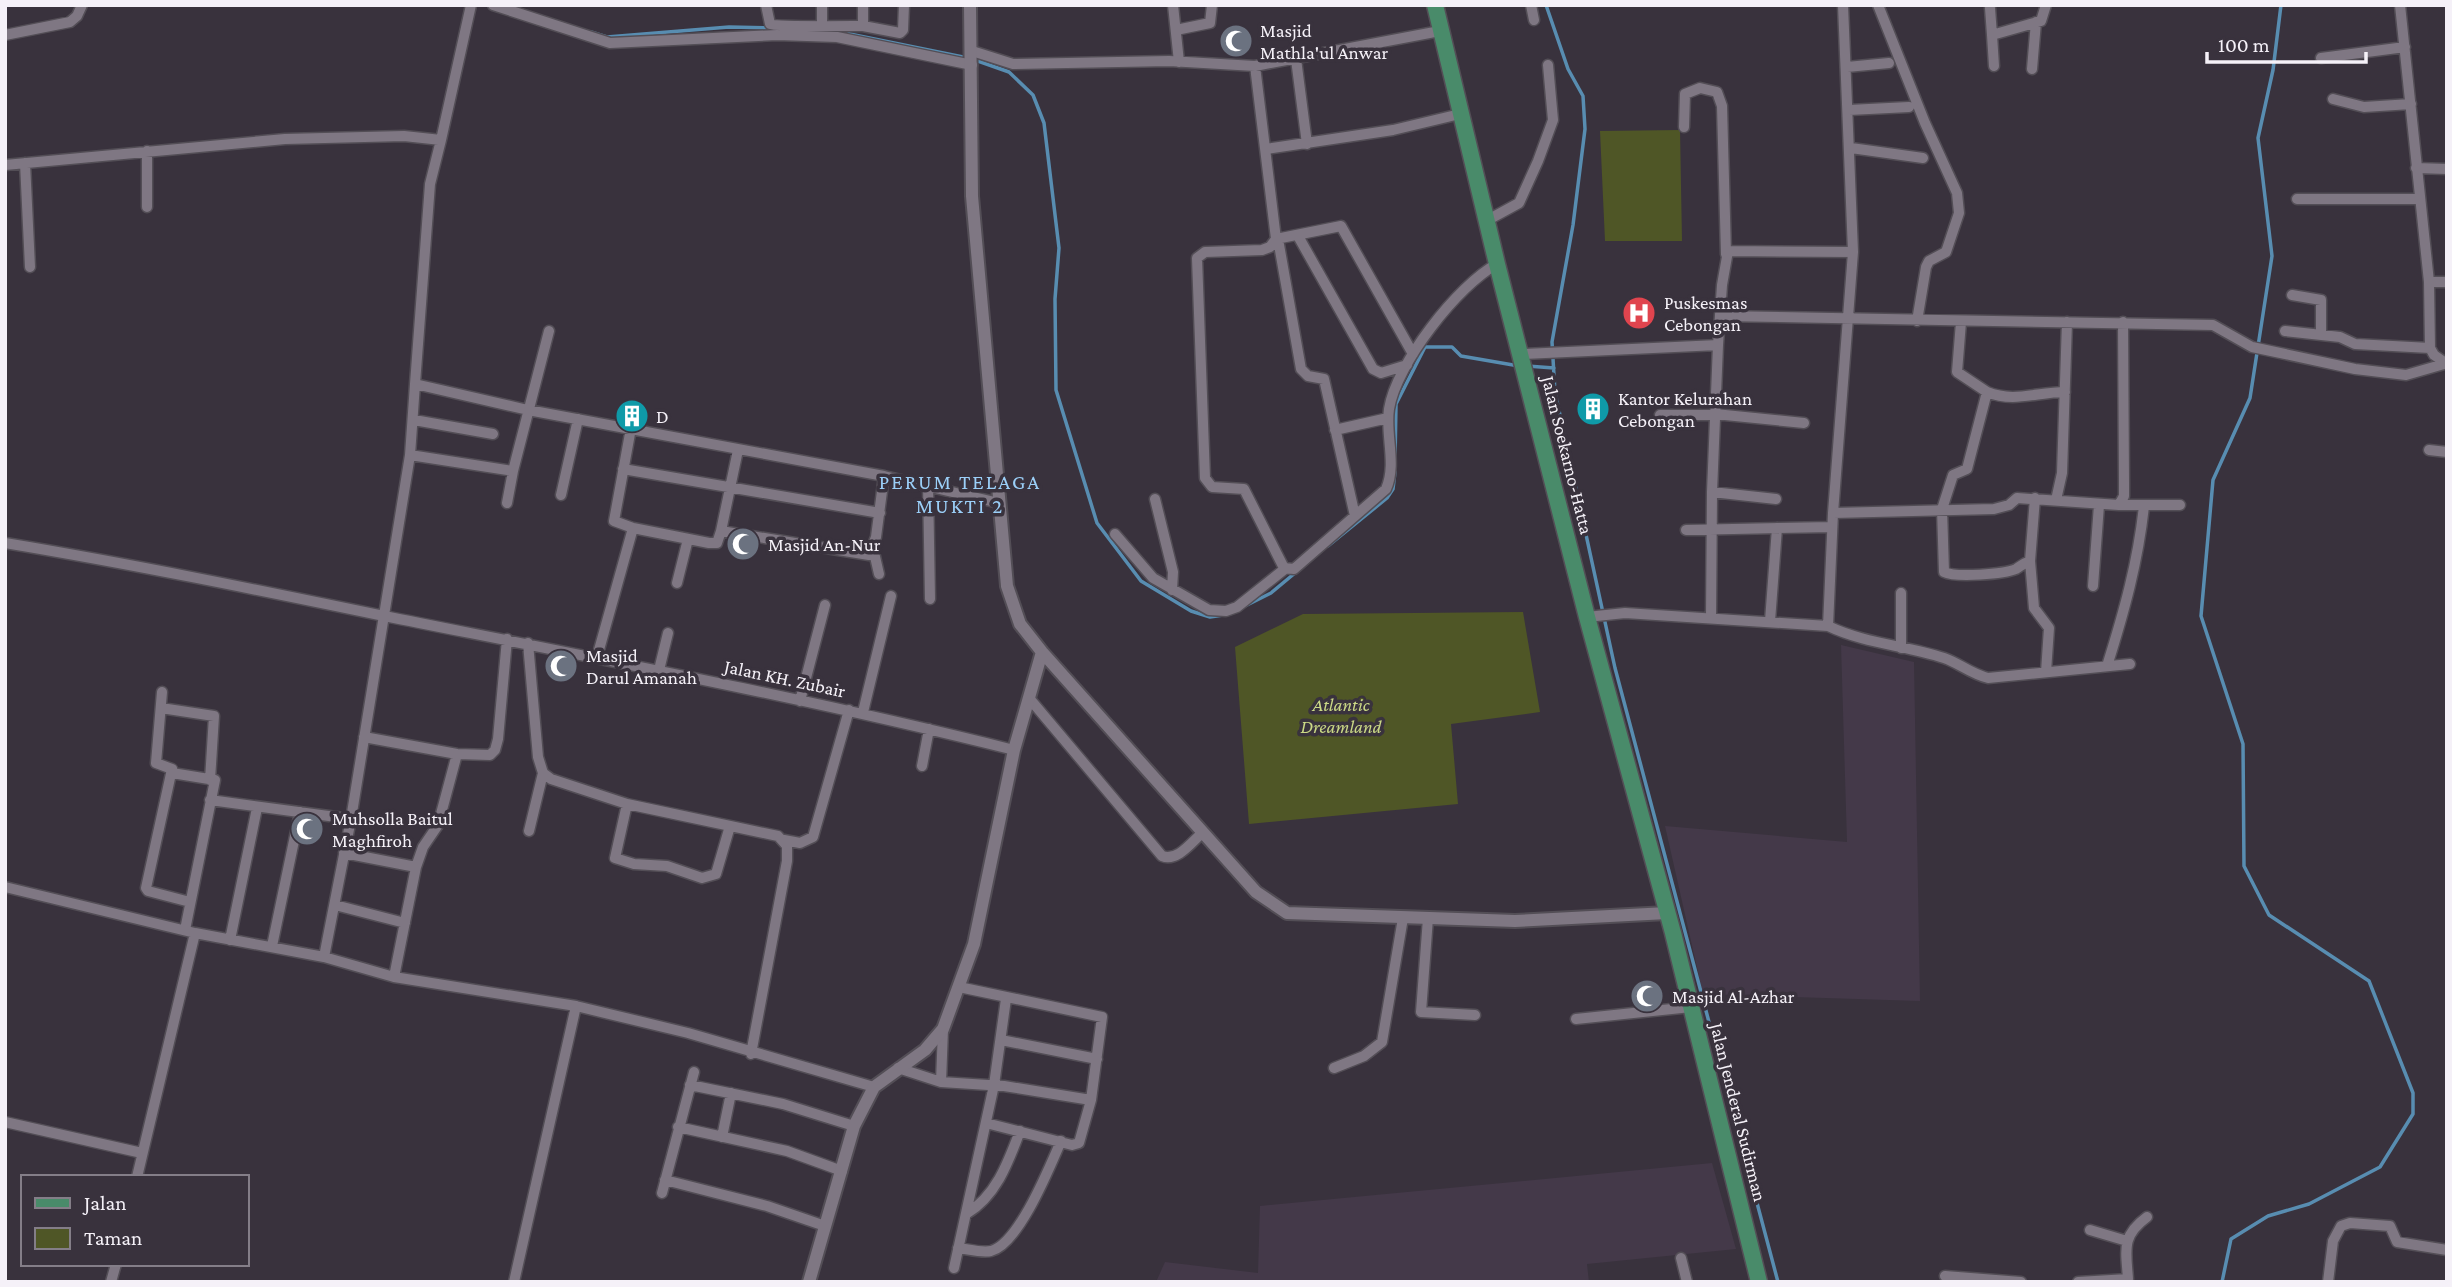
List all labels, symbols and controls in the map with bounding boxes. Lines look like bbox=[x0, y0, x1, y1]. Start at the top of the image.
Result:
place label: Masjid Mathla'ul Anwar bbox=[1260, 20, 1388, 63]
scale bar bbox=[2207, 21, 2366, 65]
mosque icon: Masjid Mathla'ul Anwar bbox=[1217, 22, 1255, 60]
text: 100 m bbox=[2218, 33, 2270, 57]
place label: Puskesmas Cebongan bbox=[1664, 292, 1747, 335]
hospital icon: Puskesmas Cebongan bbox=[1620, 294, 1658, 332]
street label: Jalan Soekarno-Hatta bbox=[1537, 372, 1597, 537]
place label: Kantor Kelurahan Cebongan bbox=[1618, 388, 1752, 431]
building icon: Kantor Kelurahan Cebongan bbox=[1574, 390, 1612, 428]
building icon: D bbox=[613, 397, 651, 435]
place label: D bbox=[656, 406, 669, 427]
district label: PERUM TELAGA MUKTI 2 bbox=[879, 470, 1041, 518]
mosque icon: Masjid An-Nur bbox=[724, 525, 762, 563]
place label: Masjid An-Nur bbox=[768, 534, 881, 556]
place label: Masjid Darul Amanah bbox=[586, 645, 697, 688]
mosque icon: Masjid Darul Amanah bbox=[542, 647, 580, 685]
street label: Jalan KH. Zubair bbox=[720, 655, 848, 702]
park label: Atlantic Dreamland bbox=[1300, 694, 1383, 737]
place label: Muhsolla Baitul Maghfiroh bbox=[332, 808, 453, 851]
mosque icon: Muhsolla Baitul Maghfiroh bbox=[288, 810, 326, 848]
mosque icon: Masjid Al-Azhar bbox=[1628, 977, 1666, 1015]
place label: Masjid Al-Azhar bbox=[1672, 986, 1795, 1008]
street label: Jalan Jenderal Sudirman bbox=[1706, 1019, 1771, 1204]
legend bbox=[21, 1175, 248, 1266]
text: Jalan bbox=[82, 1191, 126, 1215]
text: Taman bbox=[84, 1226, 142, 1250]

